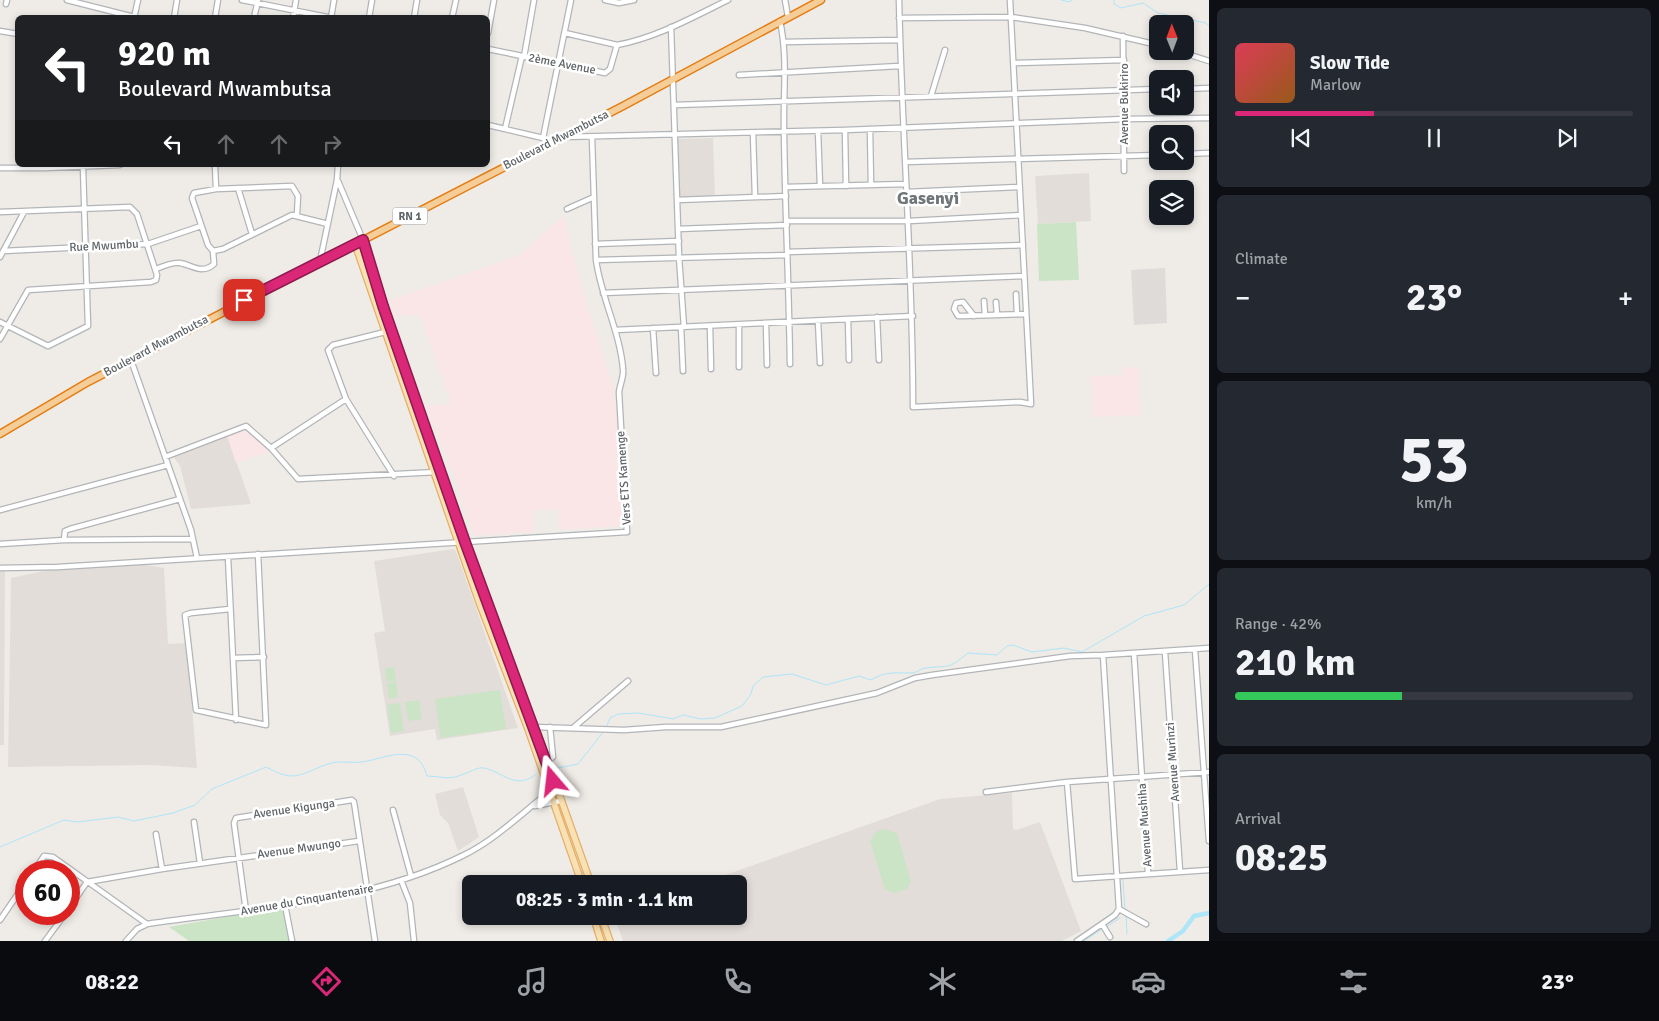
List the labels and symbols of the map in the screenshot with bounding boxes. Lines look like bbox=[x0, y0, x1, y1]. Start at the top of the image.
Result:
north arrow bbox=[1149, 15, 1194, 60]
street label: 2ème Avenue bbox=[527, 50, 597, 78]
street label: Avenue Bukiriro bbox=[1117, 63, 1132, 145]
street label: Boulevard Mwambutsa bbox=[501, 107, 611, 173]
district label: Gasenyi bbox=[897, 187, 959, 209]
road number: RN 1 bbox=[392, 208, 428, 225]
street label: Rue Mwumbu bbox=[69, 237, 139, 255]
pin bbox=[223, 279, 265, 321]
street label: Boulevard Mwambutsa bbox=[101, 312, 211, 380]
street label: Vers ETS Kamenge bbox=[613, 430, 635, 526]
street label: Avenue Murinzi bbox=[1163, 722, 1183, 802]
position arrow bbox=[526, 754, 578, 806]
street label: Avenue Mushiha bbox=[1135, 783, 1155, 867]
street label: Avenue Kigunga bbox=[252, 796, 336, 822]
street label: Avenue Mwungo bbox=[256, 836, 342, 862]
speed limit sign: 60 bbox=[15, 860, 80, 925]
street label: Avenue du Cinquantenaire bbox=[239, 881, 375, 919]

